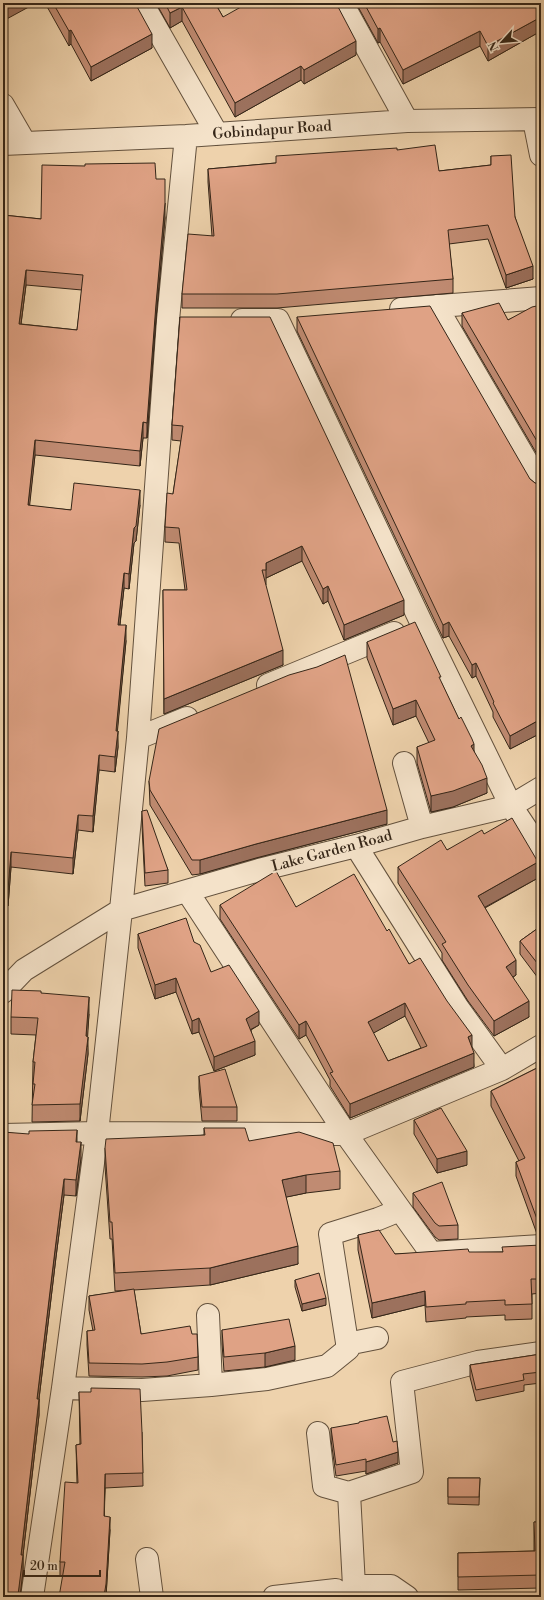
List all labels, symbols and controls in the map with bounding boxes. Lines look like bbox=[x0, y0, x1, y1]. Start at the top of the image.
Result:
north arrow bbox=[482, 22, 522, 62]
text: N bbox=[486, 39, 502, 53]
street label: Gobindapur Road bbox=[212, 116, 333, 144]
street label: Lake Garden Road bbox=[270, 826, 395, 876]
scale bar bbox=[24, 1552, 100, 1578]
text: 20 m bbox=[30, 1559, 58, 1574]

